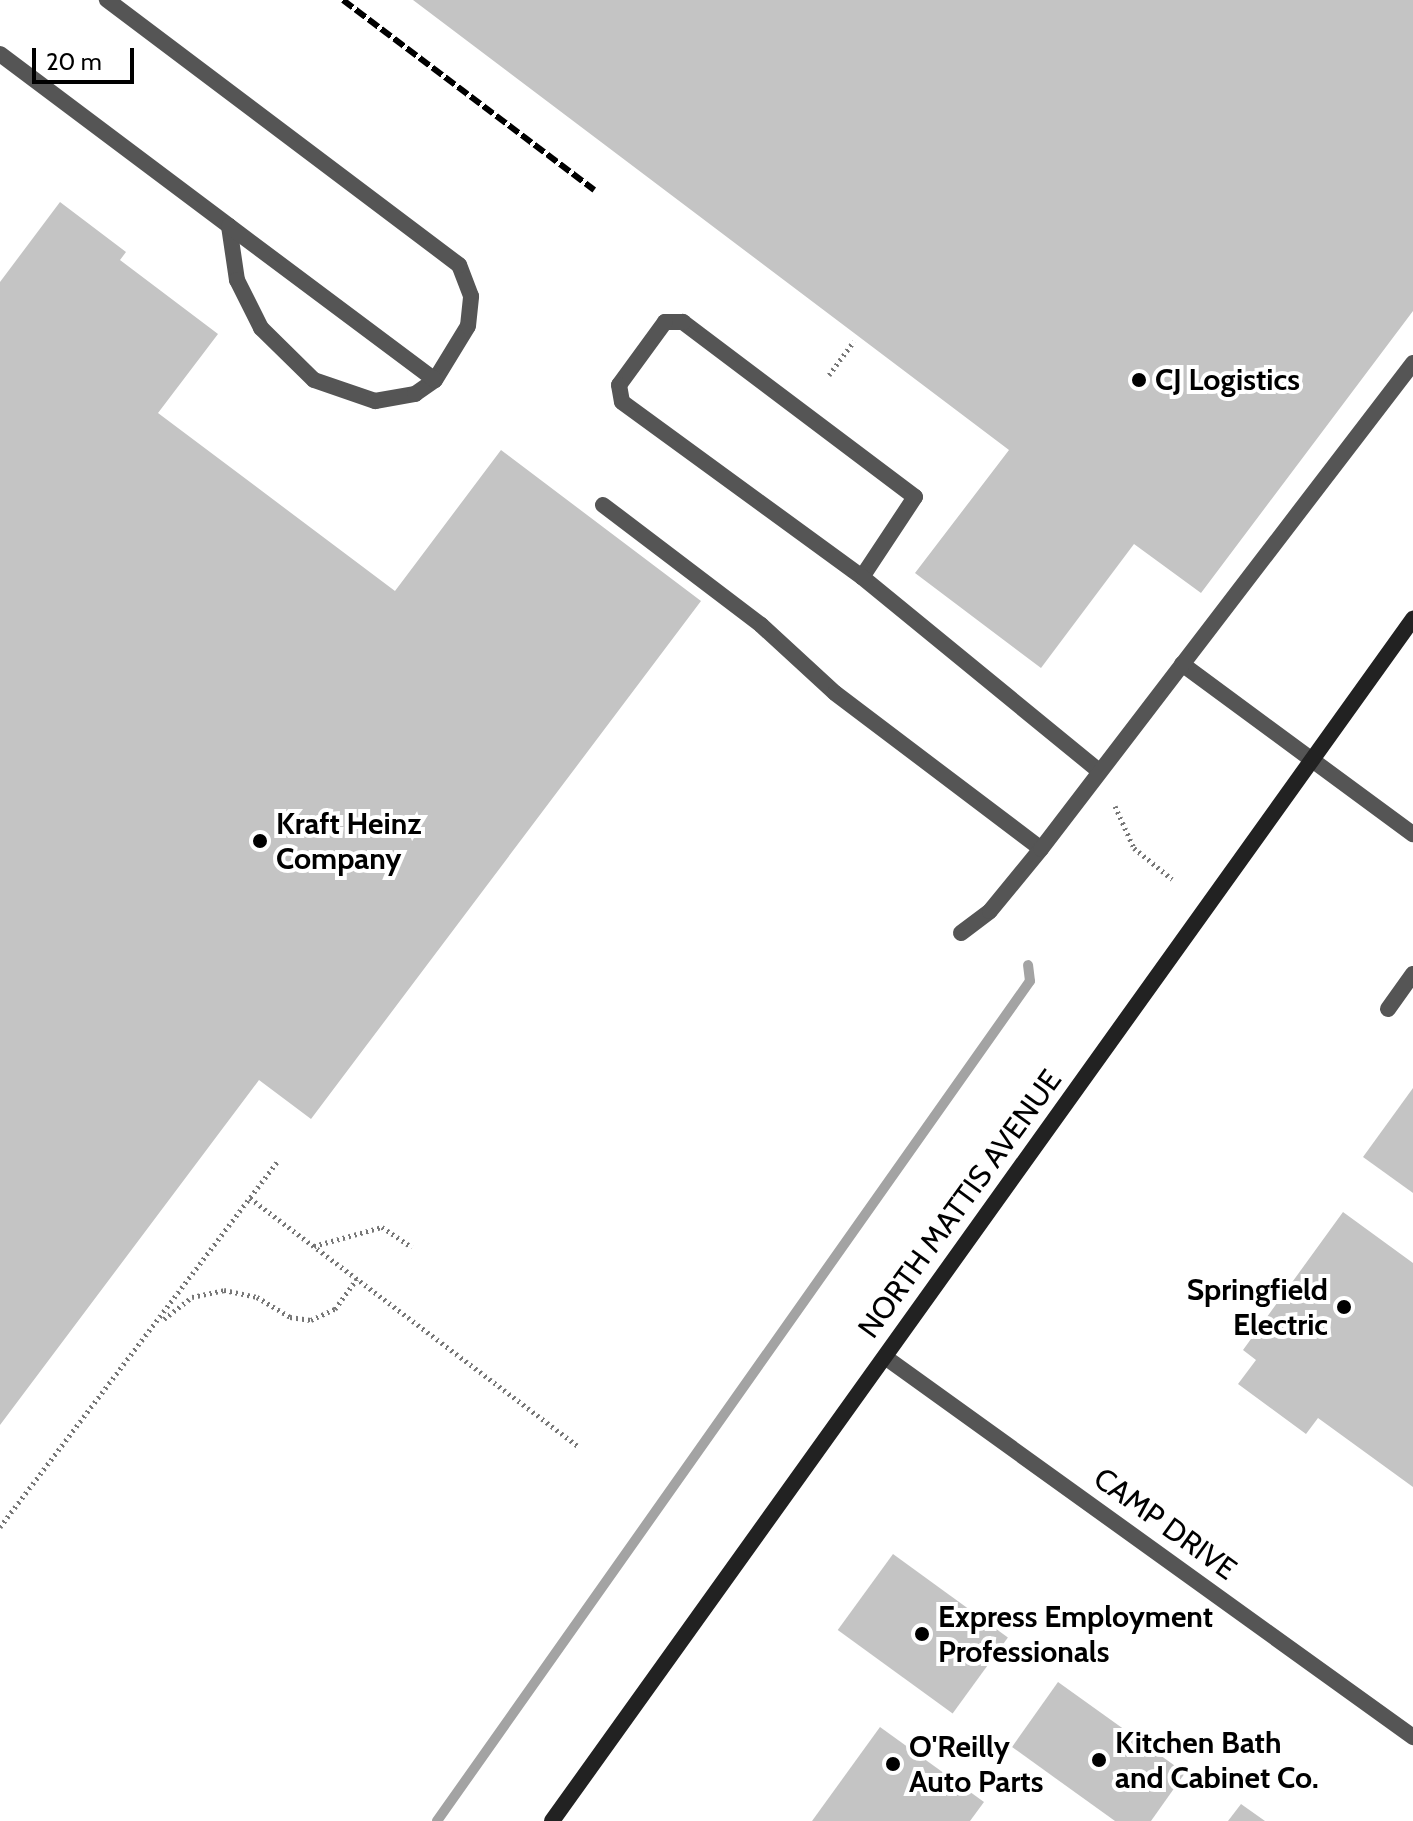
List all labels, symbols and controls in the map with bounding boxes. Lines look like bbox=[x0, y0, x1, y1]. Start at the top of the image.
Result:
scale bar bbox=[36, 32, 138, 82]
text: 20 m bbox=[46, 47, 102, 76]
place label: CJ Logistics bbox=[1155, 362, 1300, 398]
marker: CJ Logistics bbox=[1130, 371, 1148, 389]
place label: Kraft Heinz Company bbox=[276, 806, 421, 876]
marker: Kraft Heinz Company bbox=[251, 832, 269, 850]
street label: NORTH MATTIS AVENUE bbox=[851, 1063, 1069, 1345]
place label: Springfield Electric bbox=[1187, 1272, 1328, 1342]
marker: Springfield Electric bbox=[1335, 1298, 1353, 1316]
street label: CAMP DRIVE bbox=[1087, 1460, 1243, 1588]
place label: Express Employment Professionals bbox=[938, 1599, 1213, 1670]
marker: Express Employment Professionals bbox=[913, 1625, 931, 1643]
place label: Kitchen Bath and Cabinet Co. bbox=[1115, 1725, 1319, 1796]
place label: O'Reilly Auto Parts bbox=[909, 1729, 1043, 1800]
marker: Kitchen Bath and Cabinet Co. bbox=[1090, 1751, 1108, 1769]
marker: O'Reilly Auto Parts bbox=[884, 1755, 902, 1773]

